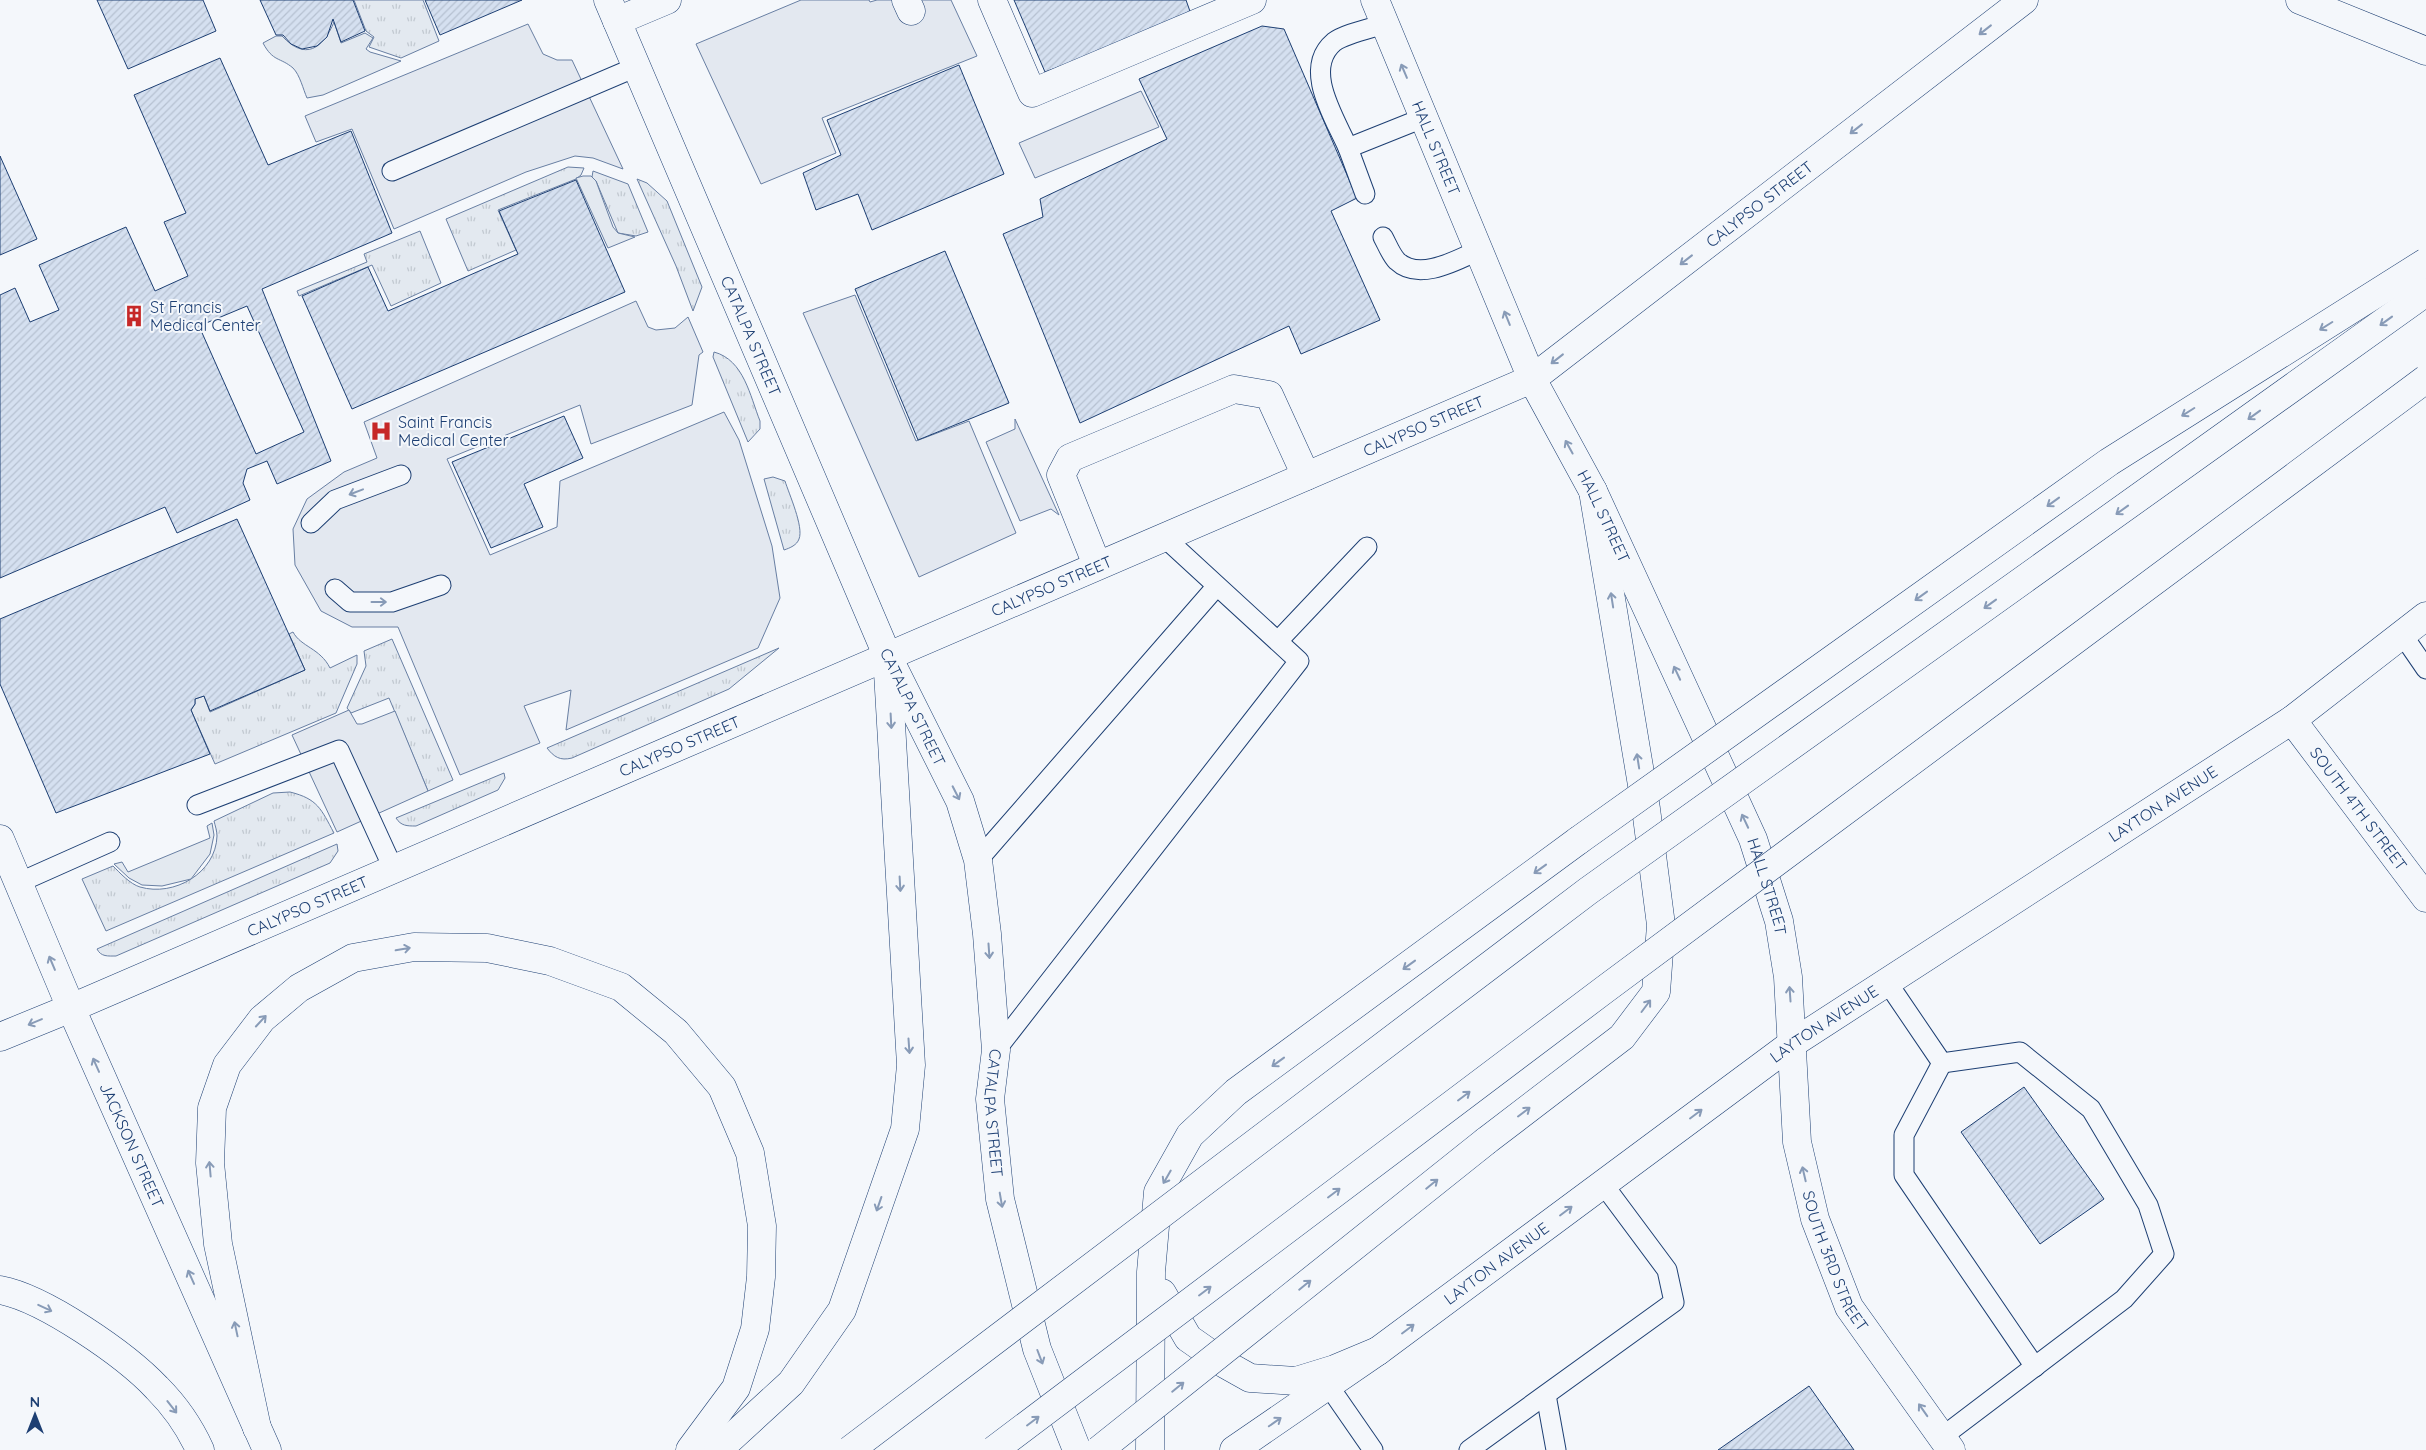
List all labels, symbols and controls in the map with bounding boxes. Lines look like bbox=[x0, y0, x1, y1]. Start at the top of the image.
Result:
one-way arrow bbox=[1979, 24, 1992, 35]
one-way arrow bbox=[1399, 63, 1408, 79]
street label: HALL STREET bbox=[1408, 98, 1465, 198]
one-way arrow bbox=[1850, 123, 1863, 134]
street label: CALYPSO STREET bbox=[1702, 156, 1817, 251]
one-way arrow bbox=[1679, 255, 1693, 265]
street label: CATALPA STREET bbox=[717, 273, 786, 399]
place label: St Francis Medical Center bbox=[150, 297, 261, 335]
building icon: St Francis Medical Center bbox=[121, 303, 147, 329]
one-way arrow bbox=[1501, 310, 1510, 325]
one-way arrow bbox=[2379, 316, 2393, 326]
one-way arrow bbox=[2319, 321, 2333, 331]
one-way arrow bbox=[1550, 354, 1564, 364]
street label: CALYPSO STREET bbox=[1360, 391, 1487, 461]
one-way arrow bbox=[2181, 407, 2195, 417]
one-way arrow bbox=[2247, 410, 2261, 420]
place label: Saint Francis Medical Center bbox=[398, 412, 509, 450]
hospital icon: Saint Francis Medical Center bbox=[368, 418, 394, 444]
one-way arrow bbox=[1564, 441, 1574, 455]
street label: HALL STREET bbox=[1573, 466, 1635, 566]
one-way arrow bbox=[348, 489, 363, 498]
one-way arrow bbox=[2046, 497, 2060, 507]
one-way arrow bbox=[2116, 504, 2129, 515]
street label: CALYPSO STREET bbox=[988, 551, 1115, 621]
one-way arrow bbox=[1914, 591, 1928, 602]
one-way arrow bbox=[1606, 593, 1616, 609]
one-way arrow bbox=[370, 597, 387, 607]
one-way arrow bbox=[1983, 599, 1997, 609]
street label: CATALPA STREET bbox=[876, 645, 950, 769]
one-way arrow bbox=[1672, 666, 1682, 681]
street label: CALYPSO STREET bbox=[616, 711, 743, 781]
one-way arrow bbox=[886, 713, 895, 729]
street label: SOUTH 4TH STREET bbox=[2306, 743, 2412, 875]
one-way arrow bbox=[1633, 753, 1643, 769]
street label: LAYTON AVENUE bbox=[2105, 761, 2221, 846]
one-way arrow bbox=[951, 785, 961, 800]
one-way arrow bbox=[1739, 814, 1749, 829]
street label: HALL STREET bbox=[1743, 835, 1791, 936]
one-way arrow bbox=[1533, 864, 1547, 874]
street label: CALYPSO STREET bbox=[244, 871, 371, 941]
one-way arrow bbox=[895, 875, 904, 891]
one-way arrow bbox=[984, 943, 993, 959]
one-way arrow bbox=[394, 944, 410, 954]
one-way arrow bbox=[46, 956, 56, 971]
one-way arrow bbox=[1402, 960, 1416, 970]
street label: LAYTON AVENUE bbox=[1766, 981, 1882, 1067]
one-way arrow bbox=[1785, 986, 1794, 1002]
one-way arrow bbox=[1641, 999, 1651, 1013]
one-way arrow bbox=[255, 1014, 267, 1027]
one-way arrow bbox=[28, 1018, 43, 1028]
one-way arrow bbox=[905, 1038, 914, 1054]
street label: CATALPA STREET bbox=[980, 1048, 1008, 1178]
one-way arrow bbox=[1272, 1056, 1285, 1067]
one-way arrow bbox=[91, 1058, 100, 1073]
street label: JACKSON STREET bbox=[95, 1079, 169, 1211]
one-way arrow bbox=[1457, 1090, 1470, 1101]
one-way arrow bbox=[1517, 1106, 1530, 1117]
one-way arrow bbox=[1689, 1109, 1702, 1120]
one-way arrow bbox=[206, 1161, 215, 1177]
one-way arrow bbox=[1799, 1166, 1808, 1182]
one-way arrow bbox=[1161, 1169, 1171, 1183]
one-way arrow bbox=[1425, 1179, 1438, 1190]
one-way arrow bbox=[1327, 1188, 1340, 1199]
street label: SOUTH 3RD STREET bbox=[1799, 1189, 1873, 1335]
one-way arrow bbox=[997, 1191, 1007, 1207]
one-way arrow bbox=[874, 1196, 883, 1211]
one-way arrow bbox=[1559, 1206, 1573, 1216]
street label: LAYTON AVENUE bbox=[1440, 1218, 1553, 1309]
one-way arrow bbox=[185, 1270, 195, 1285]
one-way arrow bbox=[1298, 1280, 1311, 1291]
one-way arrow bbox=[1198, 1286, 1211, 1297]
one-way arrow bbox=[37, 1304, 52, 1313]
one-way arrow bbox=[231, 1321, 241, 1337]
one-way arrow bbox=[1401, 1324, 1415, 1334]
one-way arrow bbox=[1036, 1349, 1046, 1364]
one-way arrow bbox=[1171, 1381, 1184, 1392]
north arrow bbox=[10, 1390, 60, 1440]
text: N bbox=[30, 1393, 40, 1411]
one-way arrow bbox=[167, 1400, 177, 1414]
one-way arrow bbox=[1918, 1403, 1928, 1417]
one-way arrow bbox=[1026, 1415, 1039, 1426]
one-way arrow bbox=[1267, 1417, 1281, 1427]

